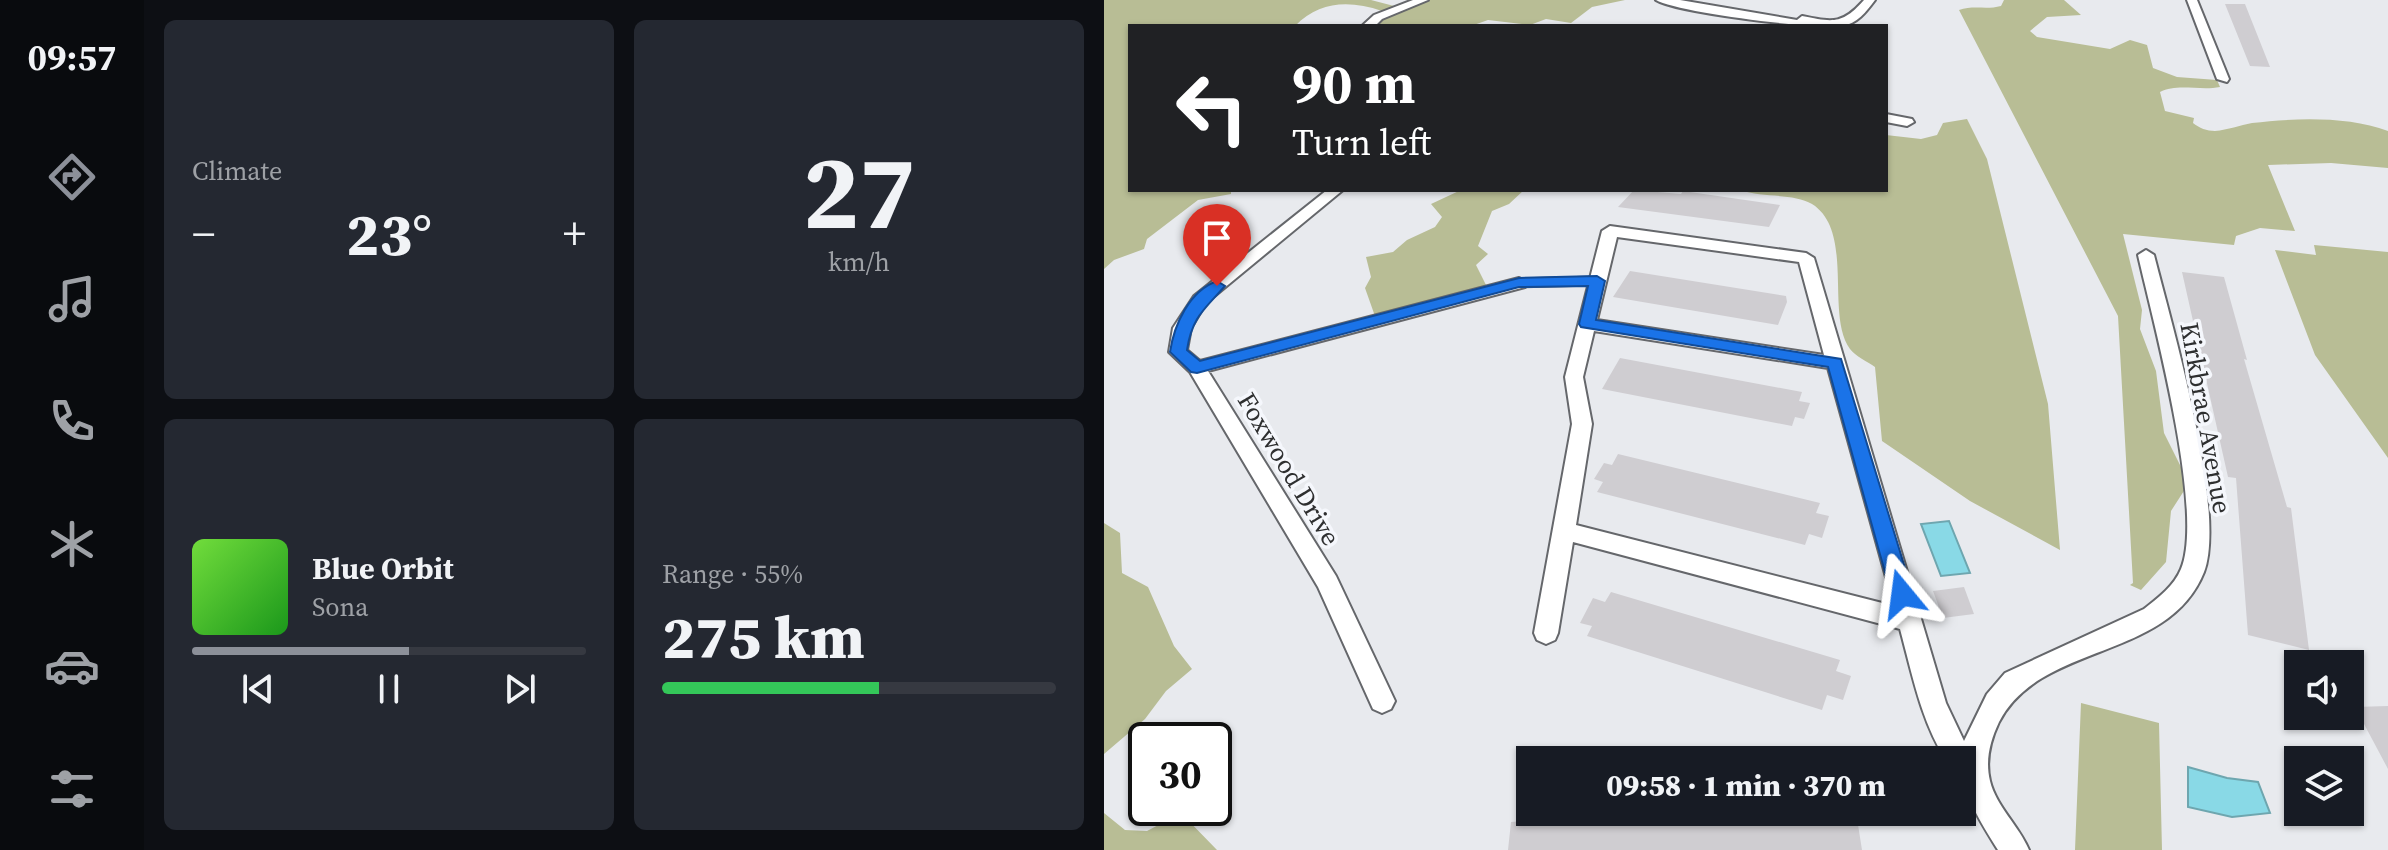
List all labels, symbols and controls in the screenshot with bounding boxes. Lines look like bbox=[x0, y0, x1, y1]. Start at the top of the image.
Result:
text: 09:57 bbox=[28, 33, 116, 82]
text: 90 m bbox=[1292, 45, 1415, 122]
icon: left bbox=[1160, 56, 1264, 160]
text: Turn left bbox=[1292, 118, 1431, 167]
text: 27 bbox=[803, 120, 915, 263]
icon: directions bbox=[44, 149, 100, 205]
text: Climate bbox=[192, 153, 282, 189]
text: 23° bbox=[346, 193, 432, 275]
text: − bbox=[192, 203, 215, 264]
text: + bbox=[563, 203, 586, 264]
pin bbox=[1183, 204, 1251, 286]
icon: arrive bbox=[1195, 216, 1239, 260]
text: km/h bbox=[828, 244, 890, 280]
icon: music bbox=[44, 271, 100, 327]
street label: Kirkbrae Avenue bbox=[2171, 320, 2241, 516]
street label: Foxwood Drive bbox=[1229, 386, 1349, 552]
icon: phone bbox=[44, 393, 100, 449]
icon: climate bbox=[44, 516, 100, 572]
text: Blue Orbit bbox=[312, 548, 454, 589]
position arrow bbox=[1860, 552, 1944, 636]
text: Range · 55% bbox=[662, 556, 803, 592]
text: Sona bbox=[312, 589, 369, 625]
text: 275 km bbox=[662, 596, 865, 678]
icon: car bbox=[44, 638, 100, 694]
map controls bbox=[2284, 650, 2364, 826]
button: sound bbox=[2284, 650, 2364, 730]
icon: previous bbox=[236, 667, 280, 711]
icon: pause bbox=[367, 667, 411, 711]
icon: next bbox=[498, 667, 542, 711]
speed limit sign: 30 bbox=[1128, 722, 1232, 826]
button: layers bbox=[2284, 746, 2364, 826]
icon: filters bbox=[44, 761, 100, 817]
text: 09:58 · 1 min · 370 m bbox=[1606, 765, 1886, 806]

